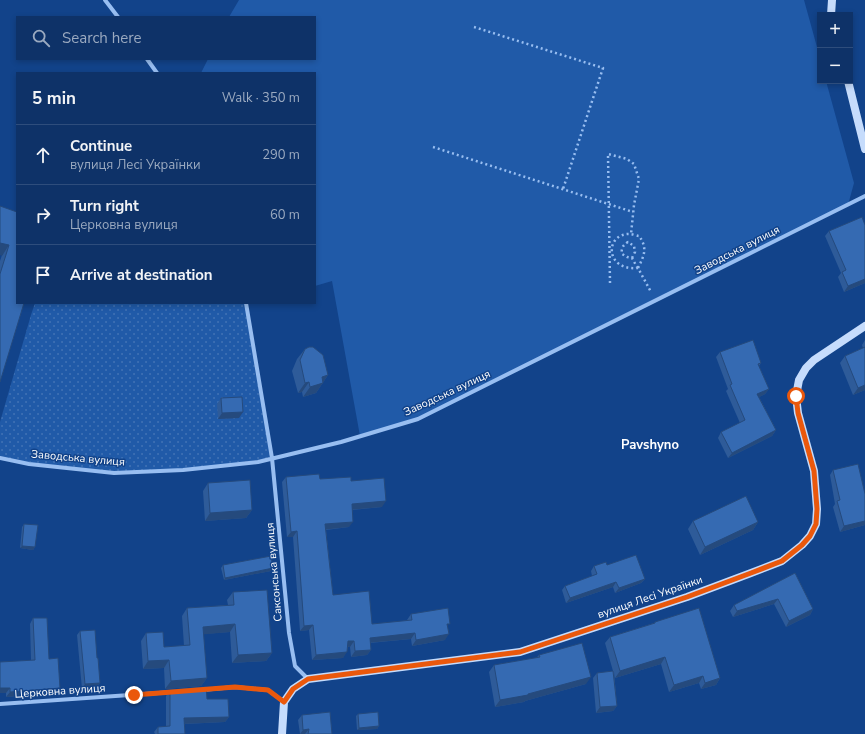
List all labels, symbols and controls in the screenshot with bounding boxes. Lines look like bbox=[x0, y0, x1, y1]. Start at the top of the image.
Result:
map controls bbox=[817, 12, 853, 84]
button: + bbox=[817, 12, 853, 48]
search box bbox=[16, 16, 316, 60]
icon: search bbox=[30, 27, 52, 49]
text: Search here bbox=[62, 28, 142, 48]
button: − bbox=[817, 48, 853, 84]
text: 5 min bbox=[32, 87, 76, 110]
text: Walk · 350 m bbox=[222, 89, 300, 107]
text: Continue bbox=[70, 136, 132, 156]
icon: ahead bbox=[32, 144, 54, 166]
text: 290 m bbox=[262, 146, 300, 164]
text: вулиця Лесі Українки bbox=[70, 156, 201, 174]
text: Turn right bbox=[70, 196, 139, 216]
icon: right bbox=[32, 204, 54, 226]
text: 60 m bbox=[270, 206, 300, 224]
text: Церковна вулиця bbox=[70, 216, 178, 234]
street label: Заводська вулиця bbox=[692, 222, 782, 278]
icon: arrive bbox=[32, 264, 54, 286]
text: Arrive at destination bbox=[70, 265, 213, 285]
street label: Заводська вулиця bbox=[401, 366, 493, 420]
route start bbox=[787, 387, 805, 405]
district label: Pavshyno bbox=[621, 436, 679, 454]
street label: Заводська вулиця bbox=[30, 446, 126, 470]
street label: Саксонська вулиця bbox=[262, 522, 286, 622]
street label: вулиця Лесі Українки bbox=[595, 572, 705, 622]
street label: Церковна вулиця bbox=[14, 680, 106, 702]
route end bbox=[125, 686, 143, 704]

